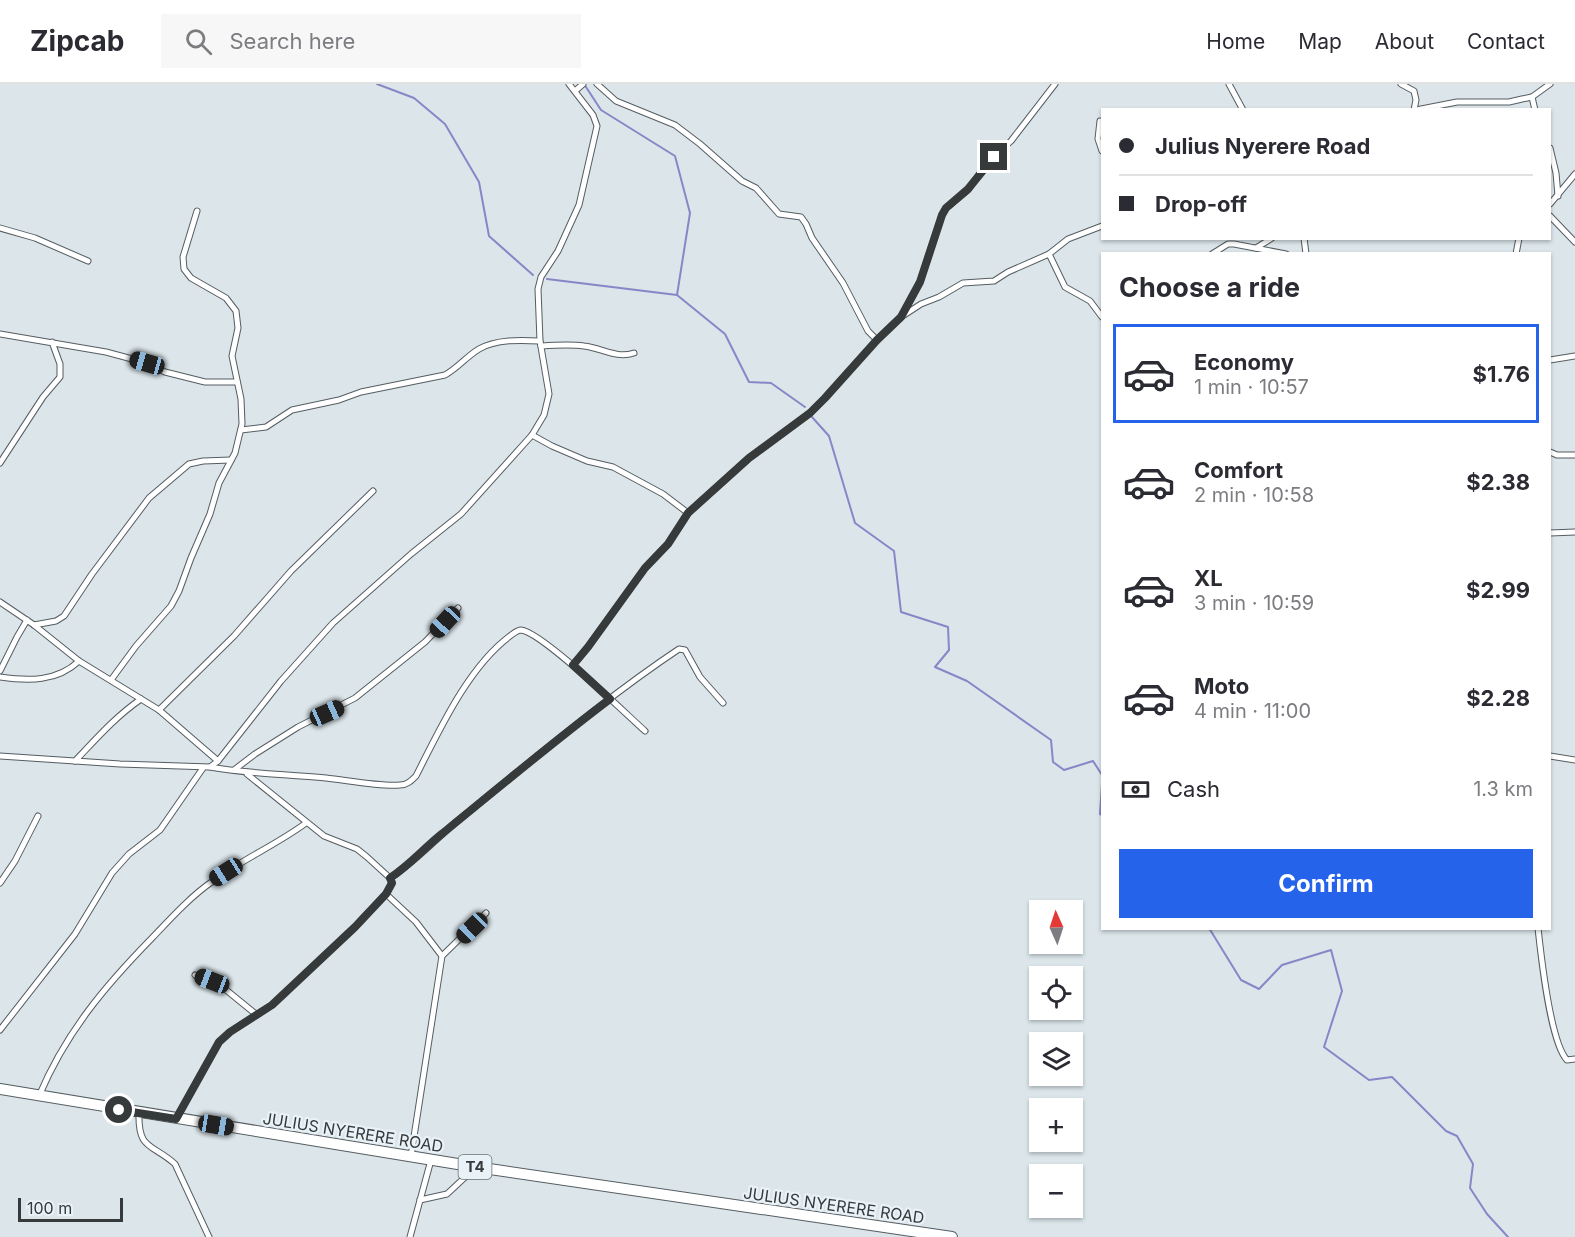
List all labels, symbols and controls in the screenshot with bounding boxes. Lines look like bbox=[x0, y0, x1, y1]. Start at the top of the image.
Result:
search box bbox=[161, 14, 581, 68]
text: Zipcab bbox=[30, 24, 125, 58]
icon: search bbox=[182, 25, 215, 58]
text: Search here bbox=[230, 28, 355, 54]
text: Home bbox=[1206, 29, 1265, 54]
text: Map bbox=[1298, 29, 1342, 54]
text: About bbox=[1375, 29, 1434, 54]
text: Contact bbox=[1467, 29, 1545, 54]
text: Julius Nyerere Road bbox=[1155, 133, 1370, 159]
route end bbox=[980, 143, 1007, 170]
text: Drop-off bbox=[1155, 191, 1247, 217]
text: Choose a ride bbox=[1119, 271, 1300, 304]
icon: car bbox=[1122, 347, 1176, 401]
car bbox=[127, 349, 167, 377]
text: Economy bbox=[1194, 349, 1294, 375]
text: $1.76 bbox=[1473, 361, 1530, 387]
text: 1 min · 10:57 bbox=[1194, 375, 1309, 399]
icon: car bbox=[1122, 455, 1176, 509]
text: Comfort bbox=[1194, 457, 1283, 483]
text: $2.38 bbox=[1466, 469, 1530, 495]
text: 2 min · 10:58 bbox=[1194, 483, 1314, 507]
icon: car bbox=[1122, 563, 1176, 617]
text: XL bbox=[1194, 565, 1223, 591]
text: $2.99 bbox=[1466, 577, 1530, 603]
text: 3 min · 10:59 bbox=[1194, 591, 1314, 615]
car bbox=[426, 603, 464, 641]
icon: car bbox=[1122, 671, 1176, 725]
text: Moto bbox=[1194, 673, 1249, 699]
text: $2.28 bbox=[1466, 685, 1530, 711]
car bbox=[307, 697, 347, 729]
text: 4 min · 11:00 bbox=[1194, 699, 1311, 723]
icon: cash bbox=[1119, 773, 1152, 806]
text: Cash bbox=[1167, 776, 1220, 802]
text: 1.3 km bbox=[1473, 777, 1533, 801]
button: Confirm bbox=[1119, 849, 1533, 918]
car bbox=[206, 855, 246, 889]
north arrow bbox=[1029, 900, 1083, 954]
map controls bbox=[1029, 900, 1083, 1218]
car bbox=[453, 909, 491, 947]
car bbox=[192, 966, 232, 996]
button: locate bbox=[1029, 966, 1083, 1020]
button: layers bbox=[1029, 1032, 1083, 1086]
route start bbox=[105, 1096, 132, 1123]
button: + bbox=[1029, 1098, 1083, 1152]
street label: JULIUS NYERERE ROAD bbox=[261, 1108, 445, 1156]
car bbox=[197, 1113, 235, 1137]
road number: T4 bbox=[458, 1155, 492, 1179]
button: − bbox=[1029, 1164, 1083, 1218]
street label: JULIUS NYERERE ROAD bbox=[742, 1182, 926, 1228]
scale bar bbox=[18, 1195, 123, 1222]
text: 100 m bbox=[27, 1198, 72, 1218]

